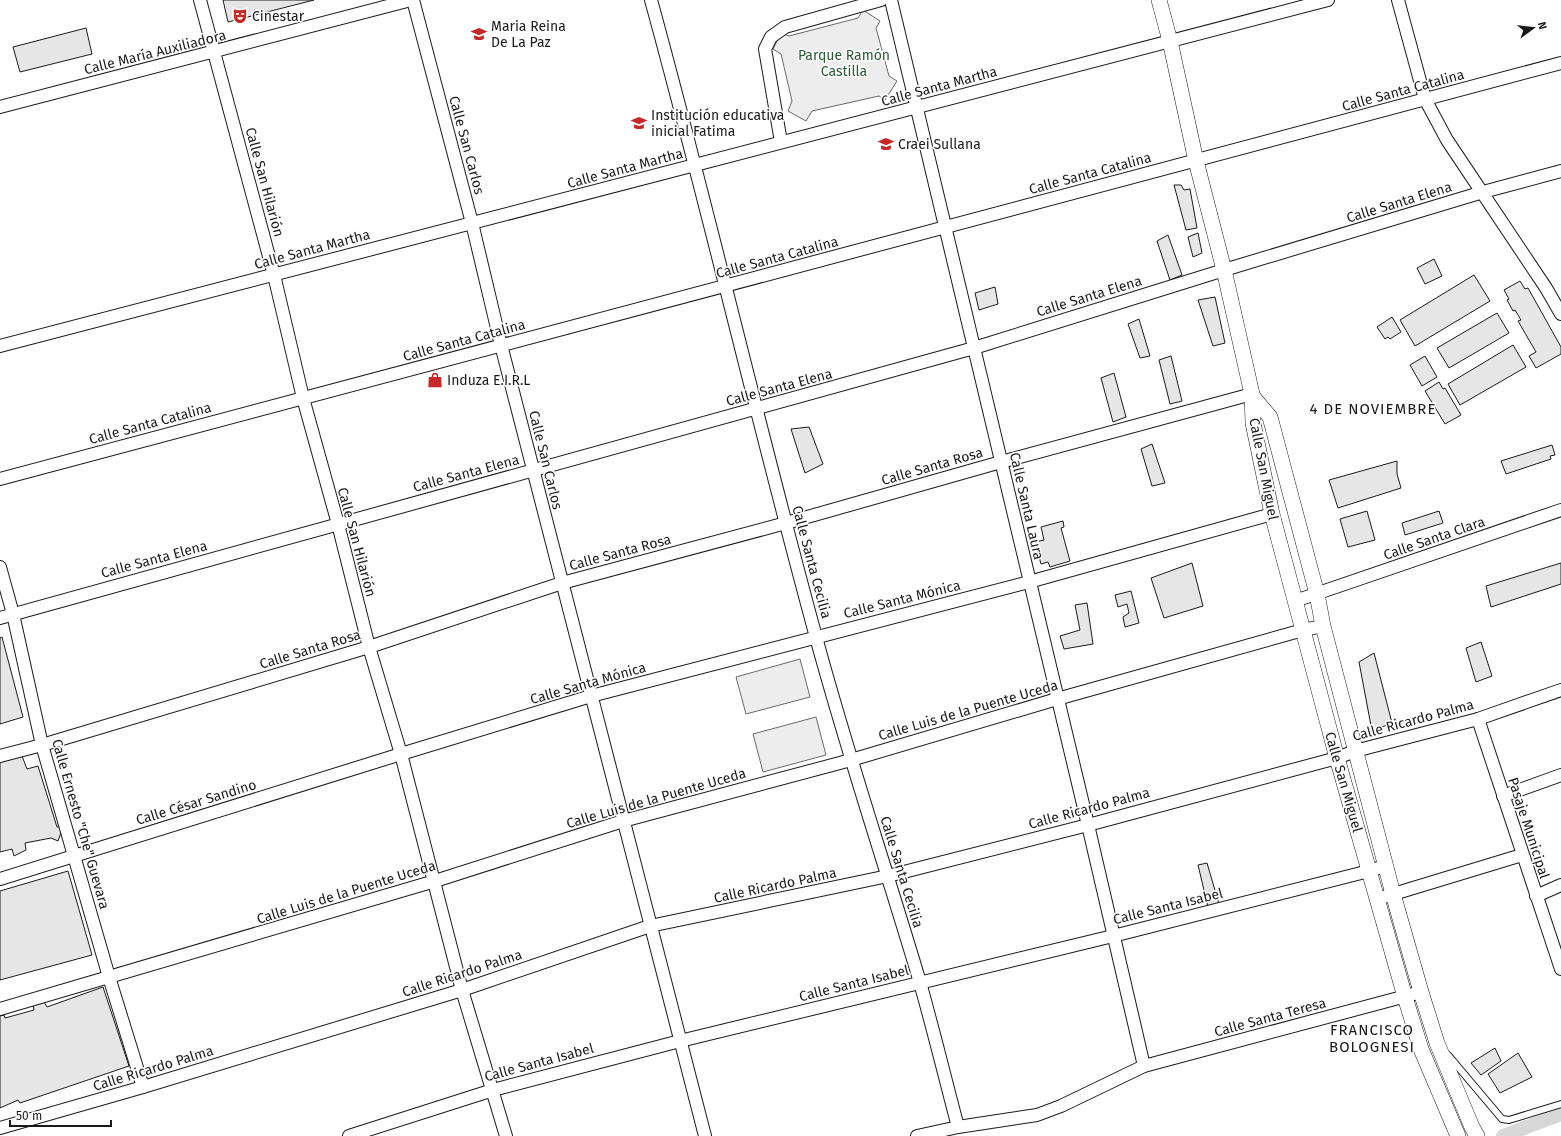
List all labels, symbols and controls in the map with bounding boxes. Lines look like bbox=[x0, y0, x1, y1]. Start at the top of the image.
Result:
theatre icon: Cinestar bbox=[231, 7, 249, 25]
place label: Cinestar bbox=[252, 8, 305, 25]
north arrow bbox=[1513, 8, 1553, 48]
place label: Maria Reina De La Paz bbox=[491, 18, 566, 51]
text: N bbox=[1535, 20, 1549, 31]
school or university icon: Maria Reina De La Paz bbox=[470, 25, 488, 43]
street label: Calle María Auxiliadora bbox=[82, 27, 228, 78]
park label: Parque Ramón Castilla bbox=[798, 47, 890, 80]
street label: Calle Santa Martha bbox=[879, 63, 999, 110]
street label: Calle Santa Catalina bbox=[1340, 66, 1466, 115]
street label: Calle San Carlos bbox=[445, 94, 488, 197]
place label: Institución educativa inicial Fatima bbox=[651, 107, 784, 140]
school or university icon: Institución educativa inicial Fatima bbox=[630, 114, 648, 132]
street label: Calle San Hilarión bbox=[242, 126, 287, 239]
school or university icon: Craei Sullana bbox=[877, 135, 895, 153]
place label: Craei Sullana bbox=[898, 136, 981, 153]
street label: Calle Santa Martha bbox=[565, 145, 685, 192]
street label: Calle Santa Catalina bbox=[1027, 149, 1153, 198]
street label: Calle Santa Elena bbox=[1344, 178, 1454, 227]
street label: Calle Santa Martha bbox=[252, 226, 372, 273]
street label: Calle Santa Catalina bbox=[714, 233, 840, 282]
street label: Calle Santa Elena bbox=[1034, 272, 1144, 321]
street label: Calle Santa Catalina bbox=[401, 316, 527, 365]
street label: Calle Santa Elena bbox=[724, 365, 834, 410]
shop icon: Induza E.I.R.L bbox=[426, 371, 444, 389]
place label: Induza E.I.R.L bbox=[447, 372, 530, 389]
street label: Calle Santa Catalina bbox=[87, 399, 213, 448]
district label: 4 DE NOVIEMBRE bbox=[1310, 400, 1436, 418]
street label: Calle San Carlos bbox=[525, 409, 566, 512]
street label: Calle San Miguel bbox=[1245, 417, 1282, 522]
street label: Calle Santa Rosa bbox=[879, 444, 985, 489]
street label: Calle Santa Elena bbox=[411, 451, 521, 496]
street label: Calle Santa Laura bbox=[1006, 451, 1047, 561]
street label: Calle San Hilarión bbox=[334, 486, 379, 599]
street label: Calle Santa Cecilia bbox=[788, 504, 835, 620]
street label: Calle Santa Clara bbox=[1381, 513, 1487, 564]
street label: Calle Santa Rosa bbox=[567, 531, 673, 574]
street label: Calle Santa Elena bbox=[99, 537, 209, 582]
street label: Calle Santa Mónica bbox=[842, 577, 962, 622]
street label: Calle Santa Rosa bbox=[258, 626, 363, 673]
street label: Calle Santa Mónica bbox=[528, 659, 648, 708]
street label: Calle Luis de la Puente Uceda bbox=[876, 677, 1060, 744]
street label: Calle Ricardo Palma bbox=[1351, 696, 1476, 745]
street label: Calle San Miguel bbox=[1321, 730, 1366, 834]
street label: Calle Ernesto "Che" Guevara bbox=[48, 737, 113, 911]
street label: Calle Luis de la Puente Uceda bbox=[564, 765, 748, 832]
street label: Pasaje Municipal bbox=[1504, 775, 1553, 881]
street label: Calle César Sandino bbox=[134, 776, 258, 829]
street label: Calle Ricardo Palma bbox=[1027, 784, 1152, 833]
street label: Calle Santa Cecilia bbox=[876, 814, 927, 930]
street label: Calle Luis de la Puente Uceda bbox=[255, 857, 438, 928]
street label: Calle Ricardo Palma bbox=[712, 864, 838, 907]
street label: Calle Santa Isabel bbox=[1111, 885, 1225, 928]
street label: Calle Ricardo Palma bbox=[400, 946, 524, 1001]
street label: Calle Santa Isabel bbox=[797, 962, 911, 1005]
street label: Calle Santa Teresa bbox=[1212, 994, 1328, 1041]
district label: FRANCISCO BOLOGNESI bbox=[1329, 1021, 1415, 1056]
street label: Calle Santa Isabel bbox=[483, 1040, 596, 1085]
street label: Calle Ricardo Palma bbox=[91, 1042, 215, 1095]
scale bar bbox=[10, 1102, 111, 1128]
text: 50 m bbox=[16, 1109, 42, 1123]

